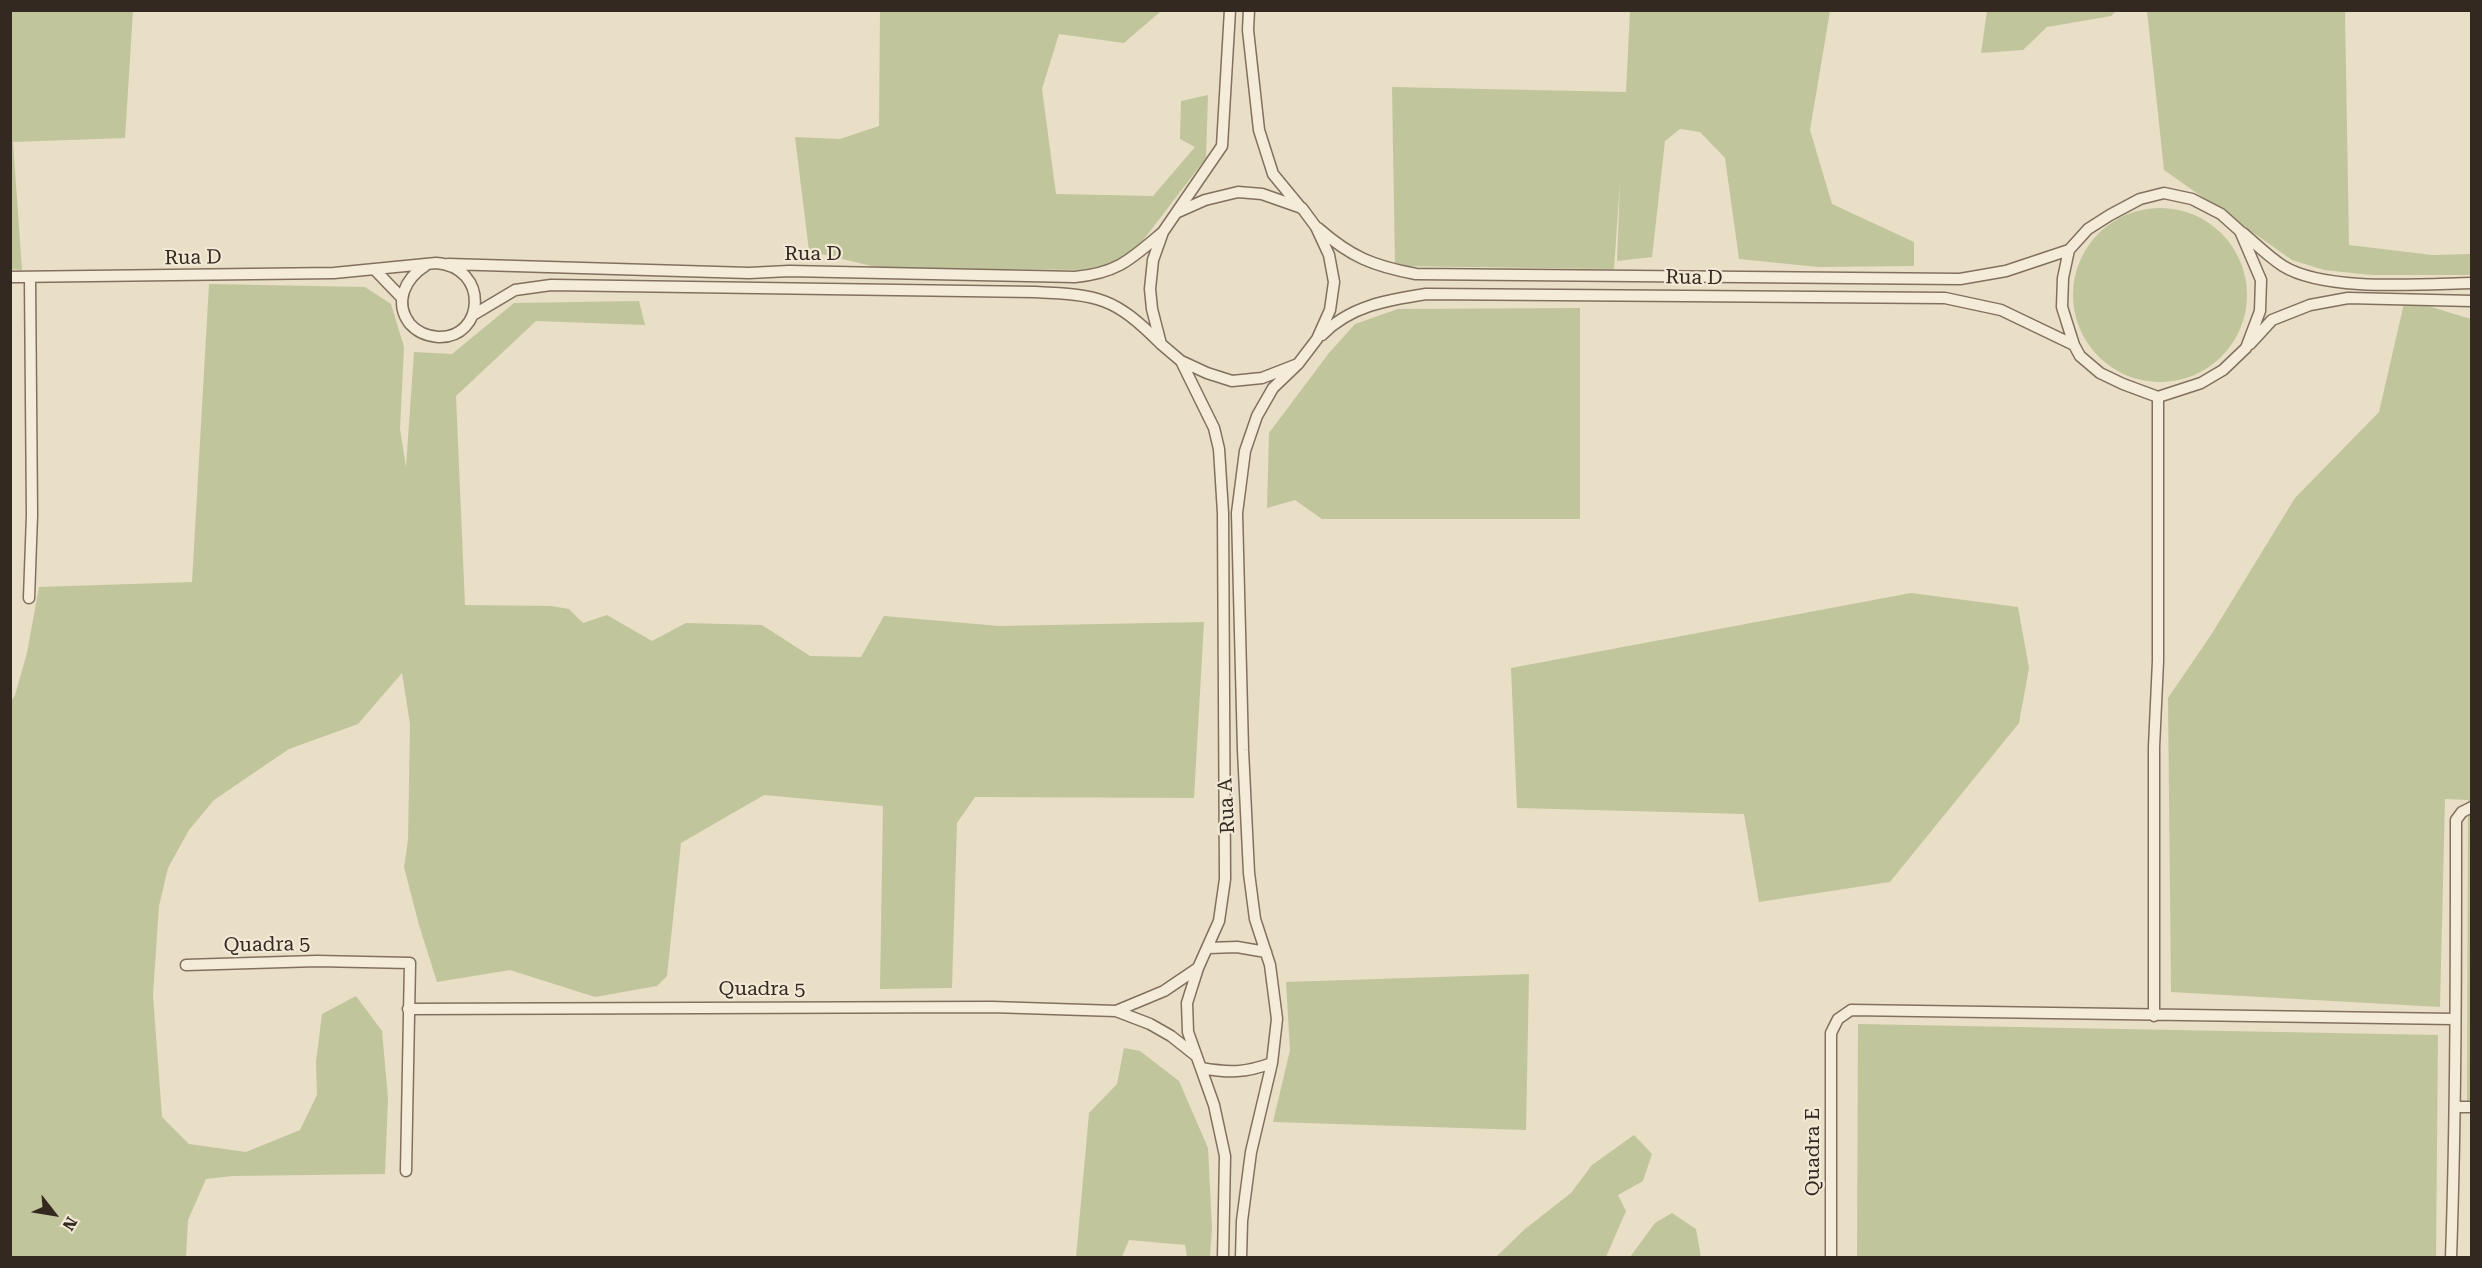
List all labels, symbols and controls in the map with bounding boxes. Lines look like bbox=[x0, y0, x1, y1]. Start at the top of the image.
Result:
street label: Rua D bbox=[784, 242, 842, 266]
street label: Rua D bbox=[164, 246, 222, 270]
street label: Rua D bbox=[1665, 266, 1723, 290]
street label: Rua A bbox=[1214, 777, 1240, 835]
street label: Quadra 5 bbox=[223, 932, 311, 958]
street label: Quadra 5 bbox=[719, 977, 805, 1001]
street label: Quadra E bbox=[1801, 1108, 1825, 1196]
north arrow bbox=[24, 1184, 84, 1244]
text: N bbox=[59, 1213, 81, 1234]

